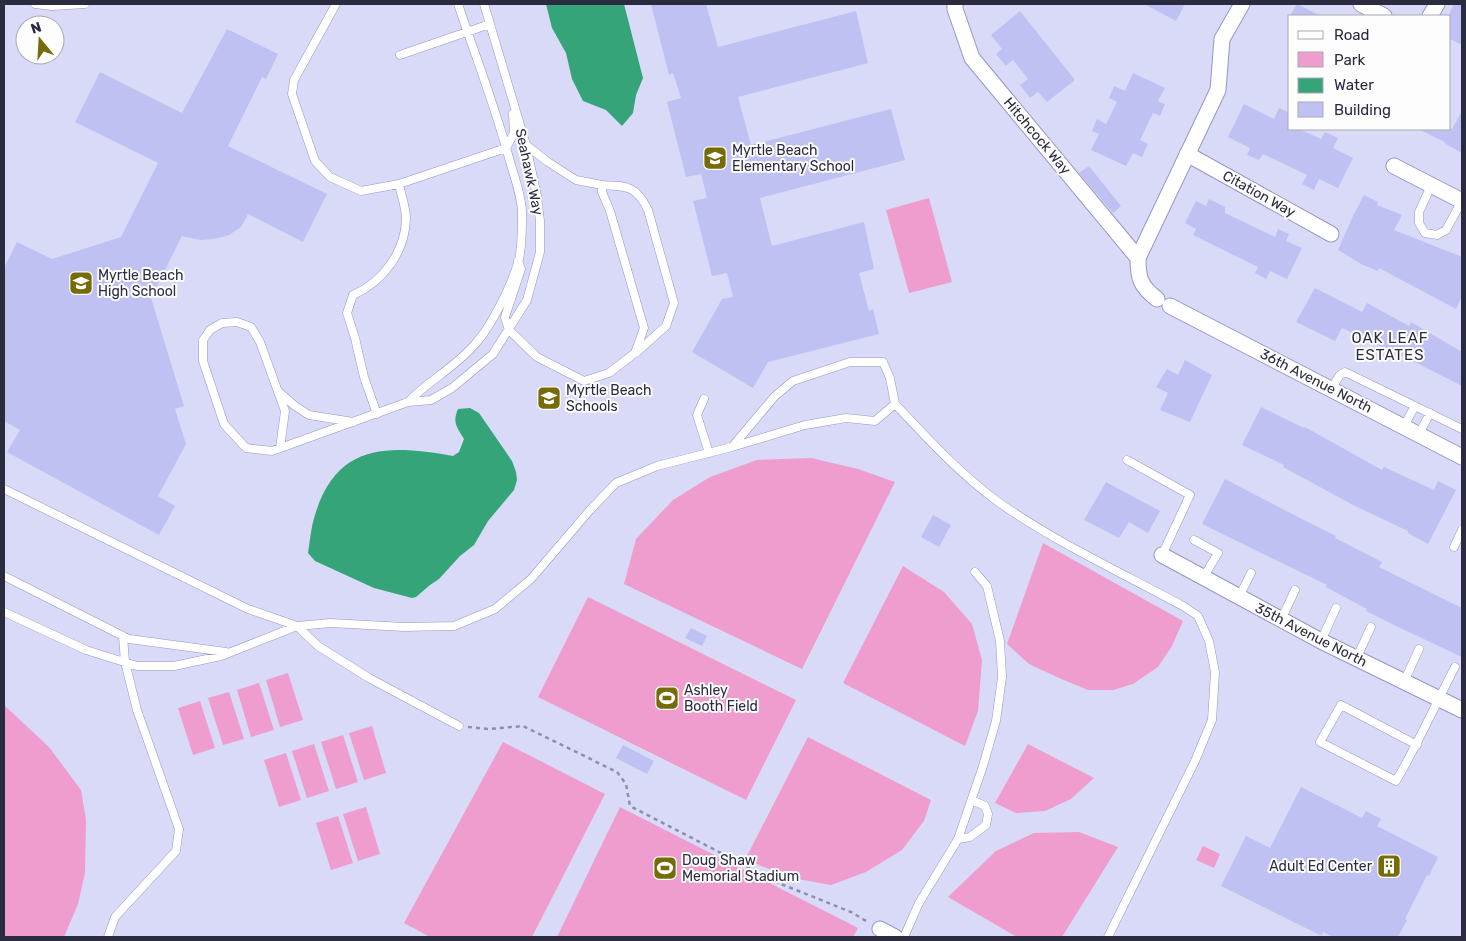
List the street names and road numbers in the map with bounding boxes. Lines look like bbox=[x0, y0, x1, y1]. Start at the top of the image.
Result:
street label: Hitchcock Way bbox=[1000, 94, 1074, 178]
street label: Seahawk Way bbox=[512, 127, 547, 217]
street label: Citation Way bbox=[1220, 167, 1299, 221]
street label: 36th Avenue North bbox=[1257, 345, 1375, 417]
street label: 35th Avenue North bbox=[1252, 599, 1370, 671]

